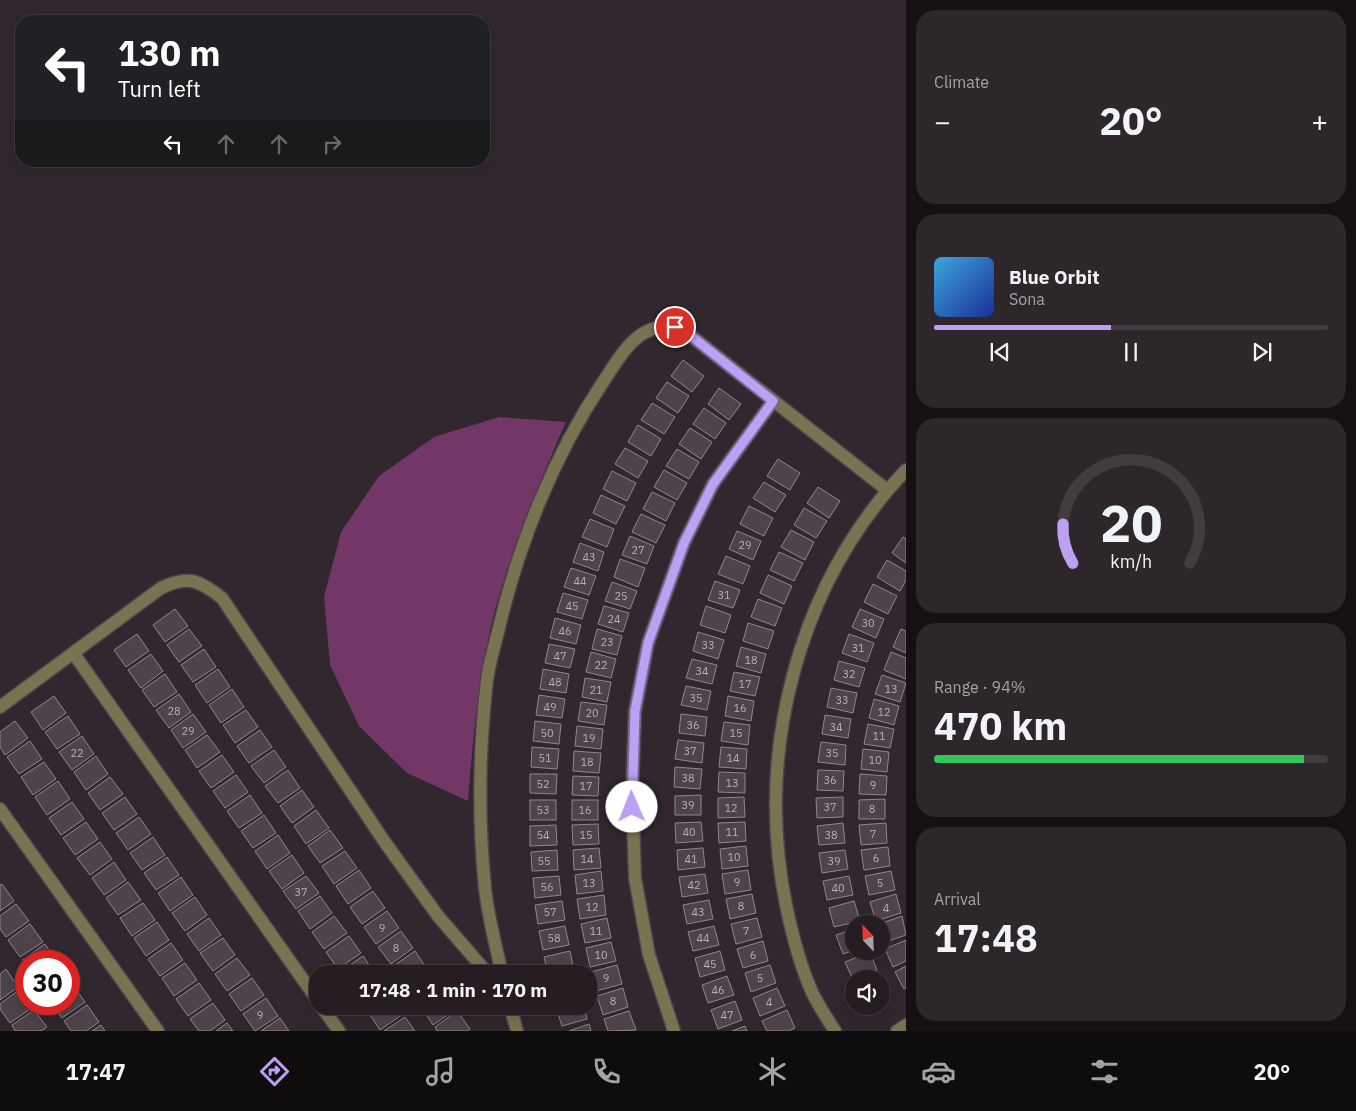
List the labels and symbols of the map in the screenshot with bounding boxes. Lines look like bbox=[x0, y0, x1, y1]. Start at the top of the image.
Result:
pin bbox=[654, 306, 696, 348]
house number: 29 bbox=[738, 538, 752, 552]
house number: 27 bbox=[631, 543, 645, 557]
house number: 43 bbox=[582, 550, 596, 564]
house number: 44 bbox=[573, 574, 587, 588]
house number: 31 bbox=[717, 588, 731, 602]
house number: 25 bbox=[614, 589, 628, 603]
house number: 45 bbox=[565, 599, 579, 613]
house number: 24 bbox=[607, 612, 621, 626]
house number: 30 bbox=[861, 616, 875, 630]
house number: 46 bbox=[558, 624, 572, 638]
house number: 23 bbox=[600, 635, 614, 649]
house number: 33 bbox=[701, 638, 715, 652]
house number: 31 bbox=[851, 641, 865, 655]
house number: 47 bbox=[553, 649, 567, 663]
house number: 18 bbox=[744, 653, 758, 667]
house number: 22 bbox=[594, 658, 608, 672]
house number: 34 bbox=[695, 664, 709, 678]
house number: 32 bbox=[842, 667, 856, 681]
house number: 48 bbox=[548, 675, 562, 689]
house number: 17 bbox=[738, 677, 752, 691]
house number: 13 bbox=[884, 682, 898, 696]
house number: 21 bbox=[589, 683, 603, 697]
house number: 35 bbox=[689, 691, 703, 705]
house number: 33 bbox=[835, 693, 849, 707]
house number: 49 bbox=[543, 700, 557, 714]
house number: 16 bbox=[733, 701, 747, 715]
house number: 28 bbox=[167, 704, 181, 718]
house number: 12 bbox=[877, 705, 891, 719]
house number: 20 bbox=[585, 706, 599, 720]
house number: 36 bbox=[686, 718, 700, 732]
house number: 34 bbox=[829, 720, 843, 734]
house number: 29 bbox=[181, 724, 195, 738]
house number: 50 bbox=[540, 726, 554, 740]
house number: 15 bbox=[729, 726, 743, 740]
house number: 11 bbox=[872, 729, 886, 743]
house number: 19 bbox=[582, 731, 596, 745]
house number: 37 bbox=[683, 744, 697, 758]
house number: 22 bbox=[70, 746, 84, 760]
house number: 35 bbox=[825, 746, 839, 760]
house number: 51 bbox=[538, 751, 552, 765]
house number: 14 bbox=[726, 751, 740, 765]
house number: 10 bbox=[868, 753, 882, 767]
house number: 18 bbox=[580, 755, 594, 769]
house number: 38 bbox=[681, 771, 695, 785]
house number: 36 bbox=[823, 773, 837, 787]
house number: 13 bbox=[725, 776, 739, 790]
house number: 52 bbox=[536, 777, 550, 791]
house number: 9 bbox=[870, 778, 876, 792]
house number: 17 bbox=[579, 779, 593, 793]
position arrow bbox=[605, 780, 657, 832]
house number: 39 bbox=[681, 798, 695, 812]
house number: 37 bbox=[823, 800, 837, 814]
house number: 12 bbox=[724, 801, 738, 815]
house number: 8 bbox=[869, 802, 875, 816]
house number: 53 bbox=[536, 803, 550, 817]
house number: 16 bbox=[578, 803, 592, 817]
house number: 40 bbox=[682, 825, 696, 839]
house number: 11 bbox=[725, 825, 739, 839]
house number: 7 bbox=[870, 827, 876, 841]
house number: 54 bbox=[536, 828, 550, 842]
house number: 15 bbox=[579, 828, 593, 842]
house number: 38 bbox=[824, 828, 838, 842]
house number: 10 bbox=[727, 850, 741, 864]
house number: 6 bbox=[873, 851, 879, 865]
house number: 14 bbox=[580, 852, 594, 866]
house number: 41 bbox=[684, 852, 698, 866]
house number: 55 bbox=[537, 854, 551, 868]
house number: 39 bbox=[827, 854, 841, 868]
house number: 9 bbox=[734, 875, 740, 889]
house number: 13 bbox=[582, 876, 596, 890]
house number: 5 bbox=[877, 876, 883, 890]
house number: 42 bbox=[687, 878, 701, 892]
house number: 56 bbox=[540, 880, 554, 894]
house number: 40 bbox=[831, 881, 845, 895]
house number: 37 bbox=[294, 885, 308, 899]
house number: 8 bbox=[738, 899, 744, 913]
house number: 12 bbox=[585, 900, 599, 914]
house number: 4 bbox=[883, 901, 890, 915]
house number: 57 bbox=[543, 905, 557, 919]
house number: 43 bbox=[691, 905, 705, 919]
north arrow bbox=[845, 915, 890, 960]
house number: 9 bbox=[379, 921, 385, 935]
house number: 11 bbox=[589, 924, 603, 938]
house number: 7 bbox=[743, 924, 749, 938]
house number: 58 bbox=[547, 931, 561, 945]
house number: 44 bbox=[696, 931, 710, 945]
house number: 8 bbox=[393, 941, 399, 955]
house number: 10 bbox=[594, 948, 608, 962]
house number: 6 bbox=[750, 948, 756, 962]
speed limit sign: 30 bbox=[15, 950, 80, 1015]
house number: 45 bbox=[703, 957, 717, 971]
house number: 9 bbox=[603, 971, 609, 985]
house number: 5 bbox=[757, 971, 763, 985]
house number: 46 bbox=[711, 983, 725, 997]
house number: 8 bbox=[610, 994, 616, 1008]
house number: 4 bbox=[766, 995, 773, 1009]
house number: 9 bbox=[257, 1008, 263, 1022]
house number: 47 bbox=[720, 1008, 734, 1022]

